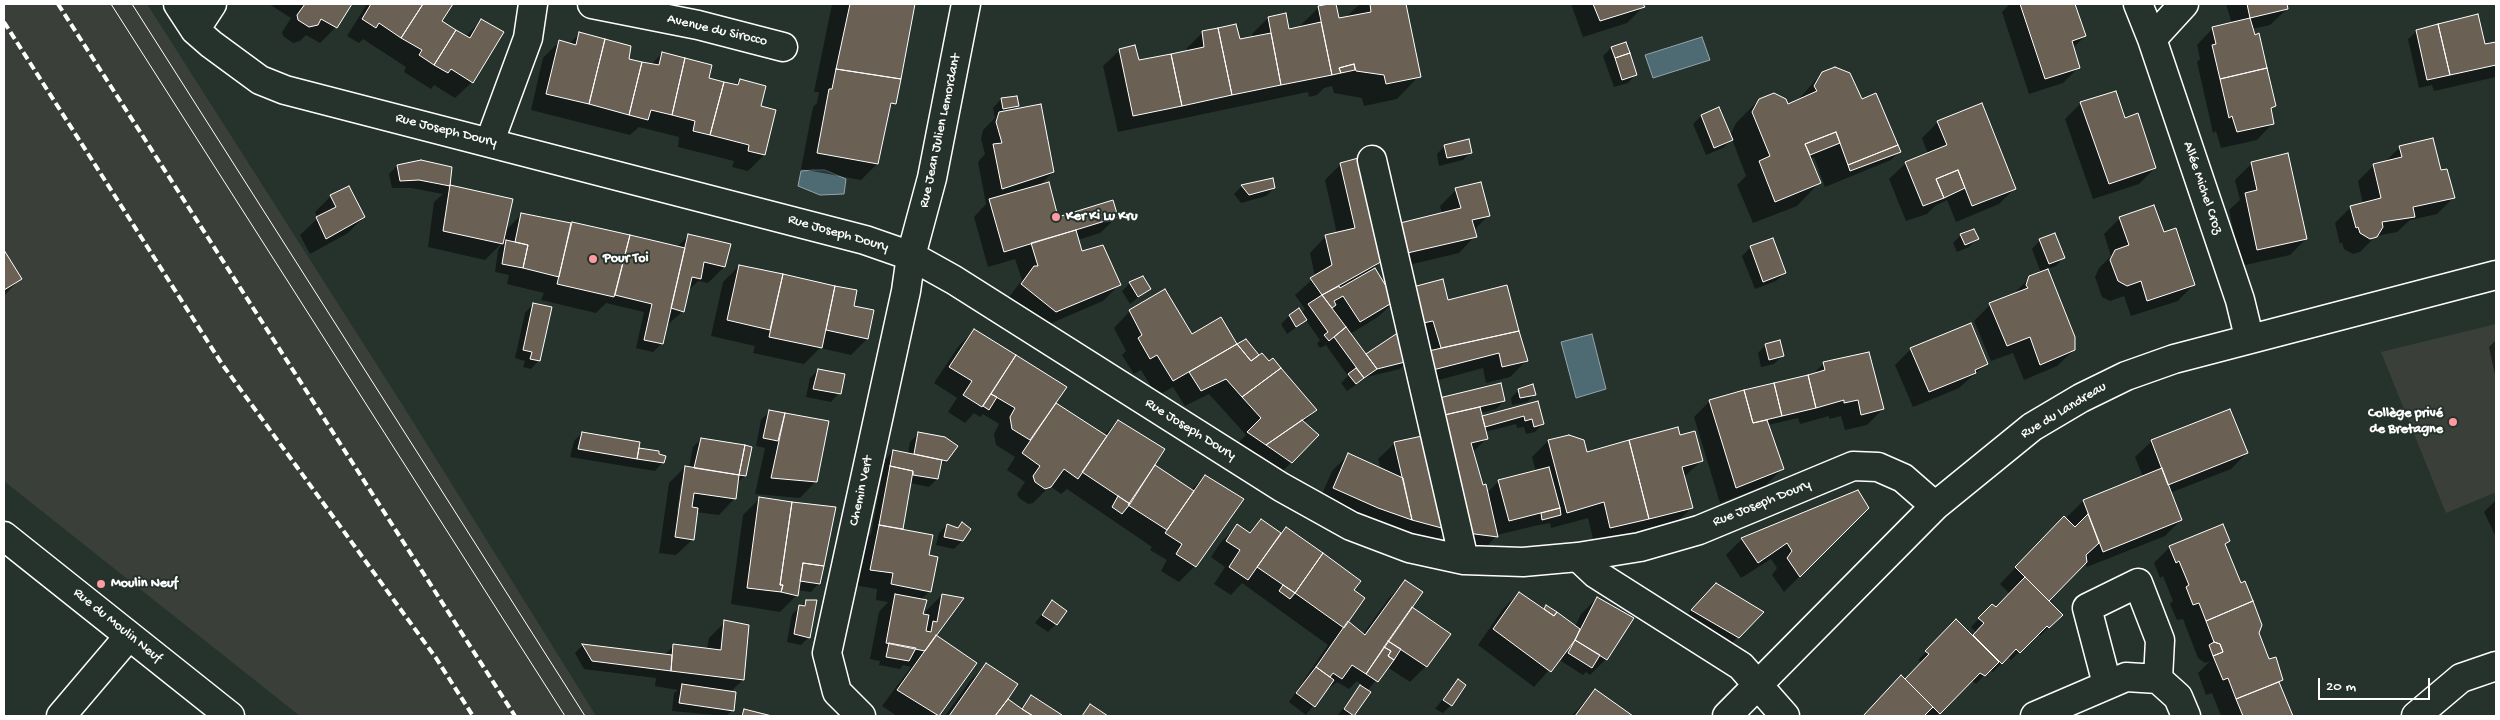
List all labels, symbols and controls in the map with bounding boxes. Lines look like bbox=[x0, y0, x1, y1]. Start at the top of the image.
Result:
street label: Avenue du Sirocco bbox=[665, 11, 769, 51]
street label: Rue Jean Julien Lemordant bbox=[916, 52, 966, 210]
street label: Rue Joseph Doury bbox=[393, 110, 499, 152]
street label: Allée Michel Croz bbox=[2178, 139, 2226, 237]
place label: Ker Ki Lu Kru bbox=[1066, 209, 1138, 225]
marker: Ker Ki Lu Kru bbox=[1050, 211, 1062, 223]
street label: Rue Joseph Doury bbox=[786, 212, 890, 256]
place label: Pour Toi bbox=[603, 251, 649, 267]
marker: Pour Toi bbox=[587, 253, 599, 265]
street label: Rue du Landreau bbox=[2018, 379, 2110, 443]
street label: Rue Joseph Doury bbox=[1141, 395, 1239, 465]
place label: Collège privé de Bretagne bbox=[2368, 406, 2443, 438]
marker: Collège privé de Bretagne bbox=[2447, 416, 2459, 428]
street label: Chemin Vert bbox=[846, 455, 878, 527]
street label: Rue Joseph Doury bbox=[1711, 477, 1813, 531]
place label: Moulin Neuf bbox=[111, 576, 178, 592]
marker: Moulin Neuf bbox=[95, 578, 107, 590]
street label: Rue du Moulin Neuf bbox=[69, 585, 165, 667]
scale bar bbox=[2320, 668, 2432, 700]
text: 20 m bbox=[2326, 678, 2356, 696]

